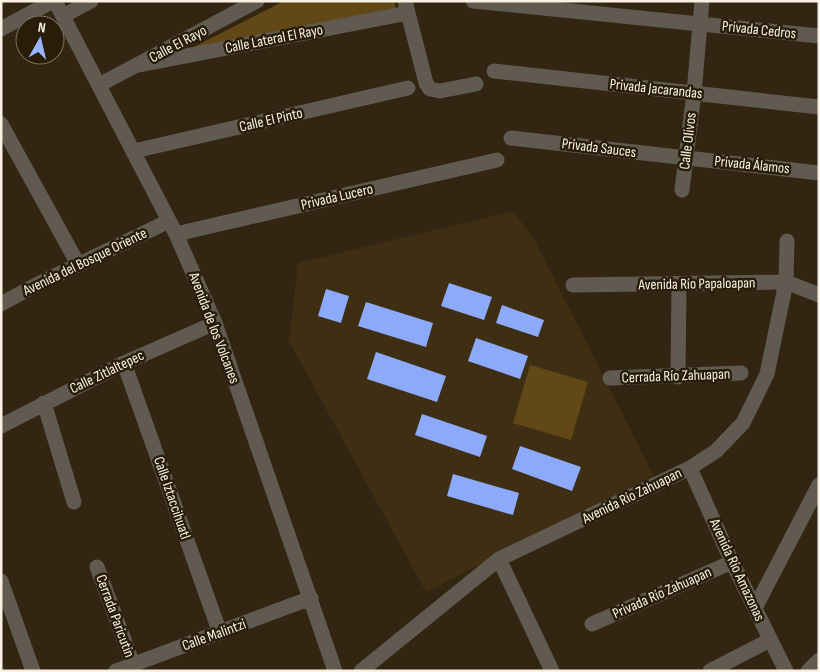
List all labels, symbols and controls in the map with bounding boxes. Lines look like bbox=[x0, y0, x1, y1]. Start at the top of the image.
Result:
north arrow bbox=[15, 15, 65, 65]
street label: Privada Cedros bbox=[721, 17, 797, 43]
text: N bbox=[37, 19, 47, 37]
street label: Calle Lateral El Rayo bbox=[223, 20, 325, 58]
street label: Calle El Rayo bbox=[146, 21, 210, 67]
street label: Privada Jacarandas bbox=[609, 75, 703, 103]
street label: Calle El Pinto bbox=[237, 103, 305, 137]
street label: Calle Olivos bbox=[675, 111, 701, 171]
street label: Privada Sauces bbox=[561, 134, 637, 162]
street label: Privada Álamos bbox=[713, 152, 791, 178]
street label: Privada Lucero bbox=[299, 180, 375, 214]
street label: Avenida del Bosque Oriente bbox=[19, 224, 150, 301]
street label: Avenida de los Volcanes bbox=[184, 269, 244, 386]
street label: Avenida Río Papaloapan bbox=[637, 273, 756, 295]
street label: Calle Zitlaltepec bbox=[67, 346, 147, 398]
street label: Cerrada Río Zahuapan bbox=[621, 365, 731, 387]
street label: Calle Iztaccihuatl bbox=[149, 454, 195, 542]
street label: Avenida Río Zahuapan bbox=[578, 464, 685, 529]
street label: Avenida Río Amazonas bbox=[705, 515, 769, 624]
street label: Privada Río Zahuapan bbox=[610, 563, 714, 623]
street label: Cerrada Paricutín bbox=[91, 572, 139, 660]
street label: Calle Malintzi bbox=[179, 615, 249, 655]

